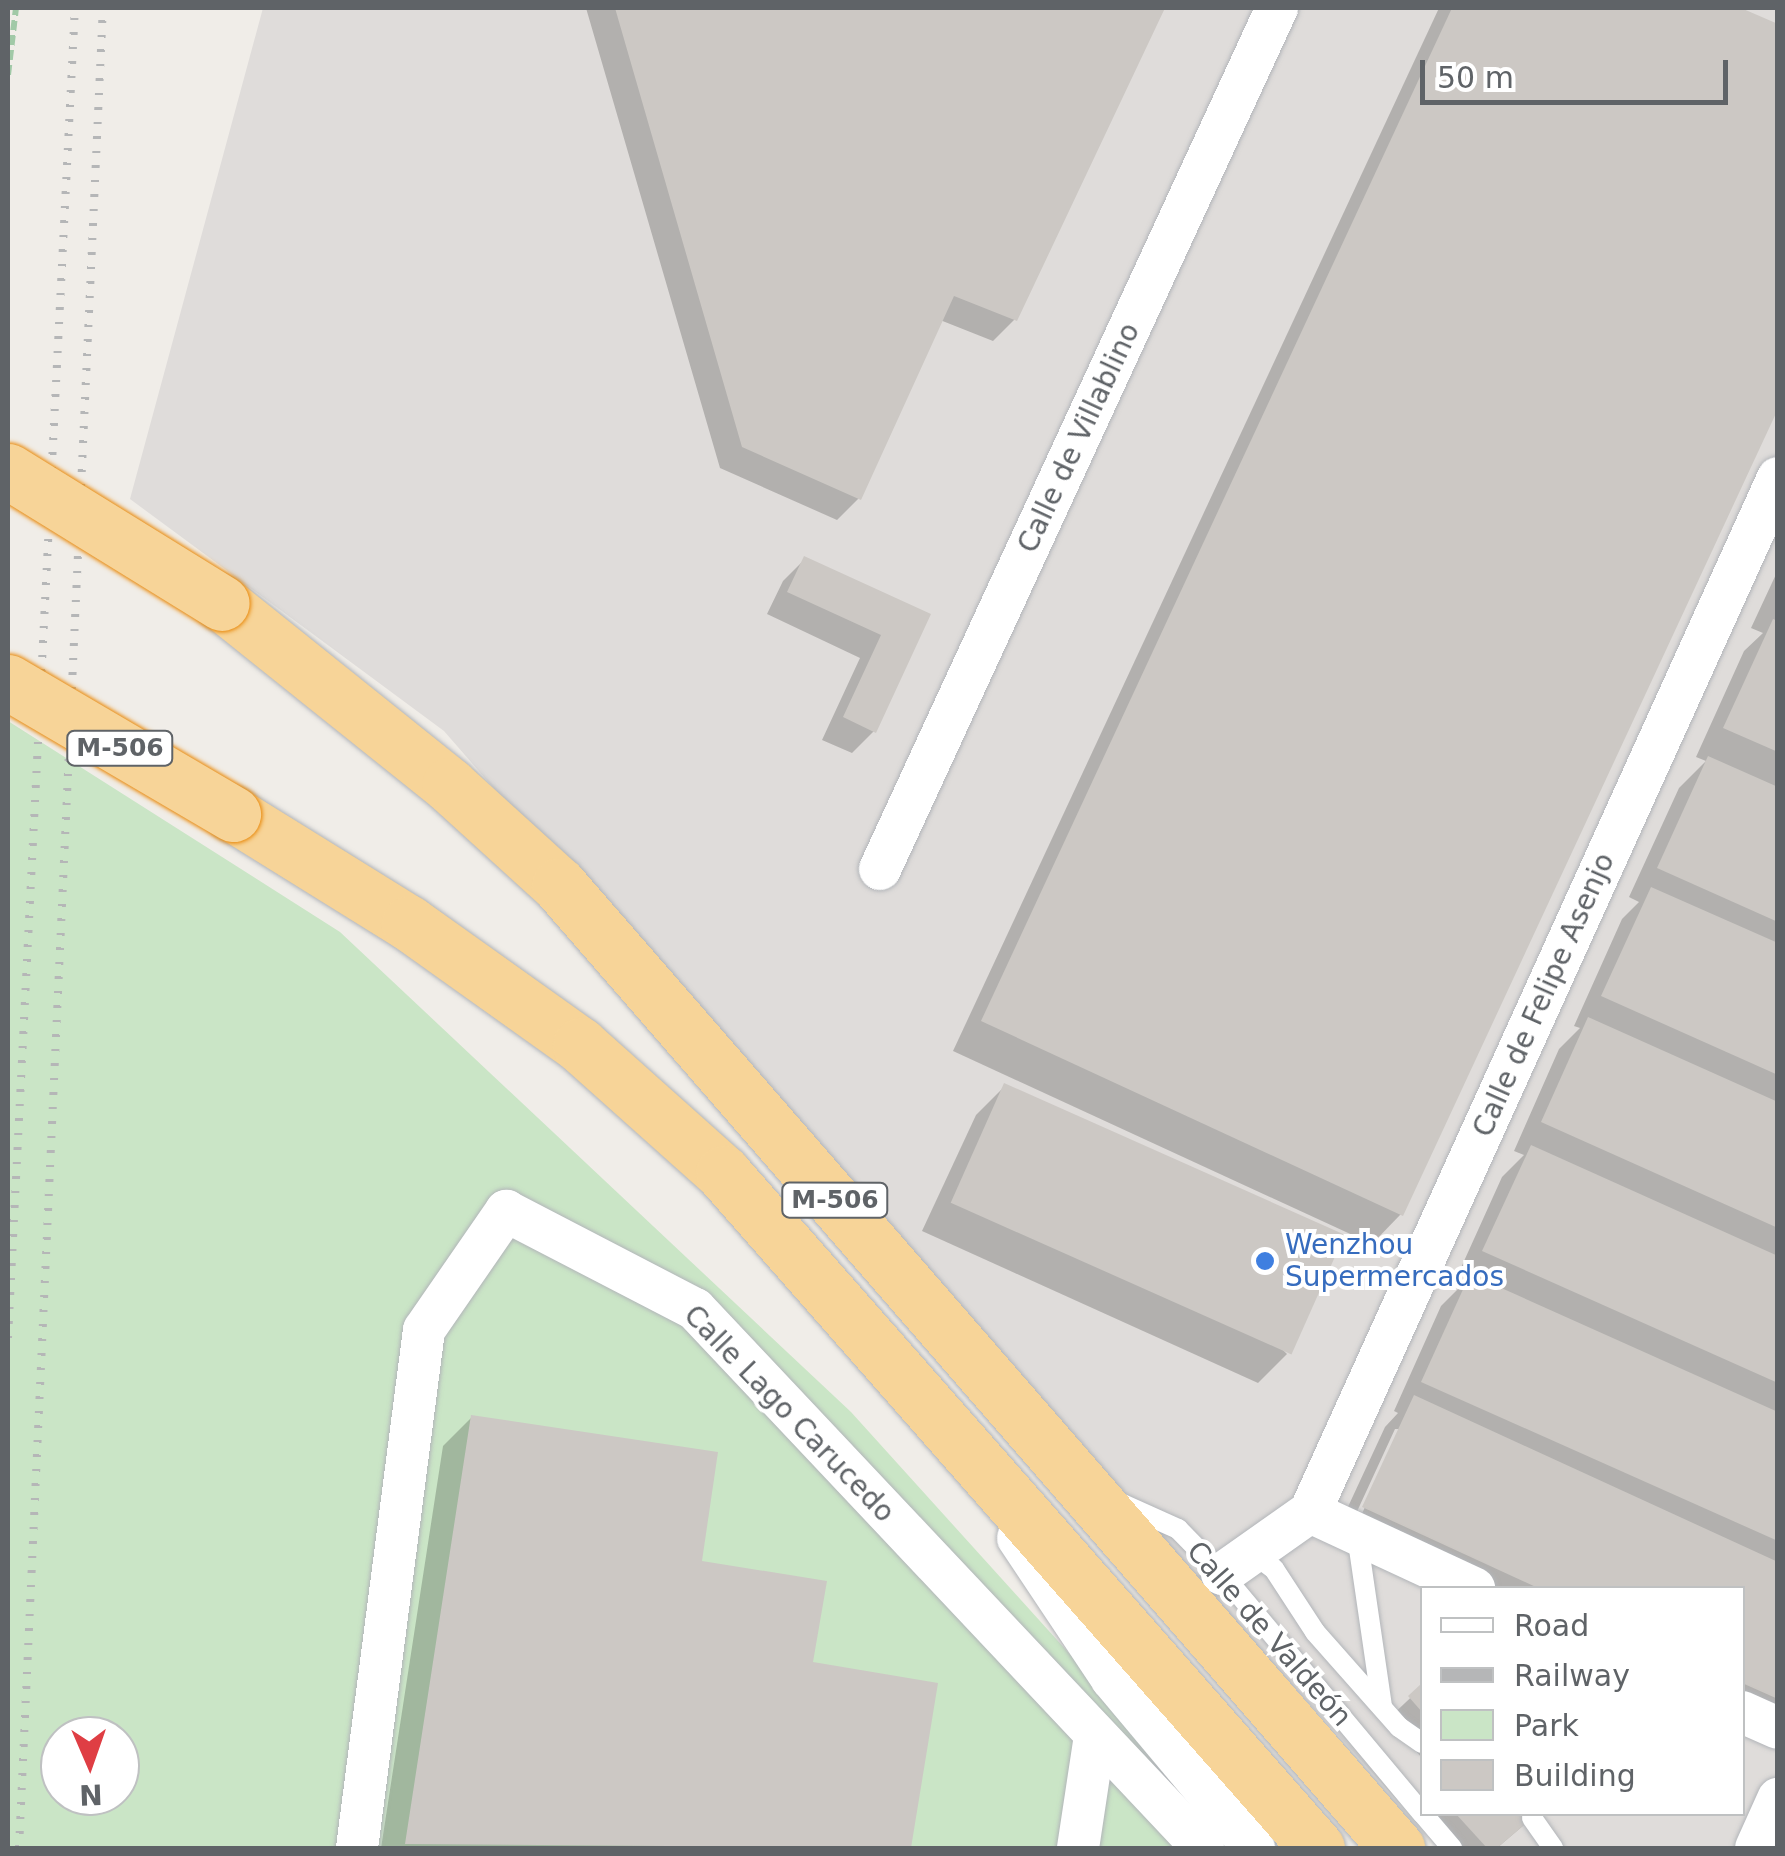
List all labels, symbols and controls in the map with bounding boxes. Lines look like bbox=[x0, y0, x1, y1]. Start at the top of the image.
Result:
scale bar bbox=[1425, 40, 1732, 102]
text: 50 m bbox=[1437, 60, 1514, 95]
street label: Calle de Villablino bbox=[1011, 318, 1147, 558]
road number: M-506 bbox=[65, 728, 175, 768]
street label: Calle de Felipe Asenjo bbox=[1466, 848, 1622, 1142]
road number: M-506 bbox=[780, 1180, 890, 1220]
place label: Wenzhou Supermercados bbox=[1285, 1228, 1504, 1294]
marker: Wenzhou Supermercados bbox=[1254, 1250, 1276, 1272]
street label: Calle Lago Carucedo bbox=[677, 1299, 901, 1529]
street label: Calle de Valdeón bbox=[1180, 1535, 1358, 1733]
legend bbox=[1420, 1586, 1745, 1816]
text: Road bbox=[1514, 1608, 1589, 1643]
text: Railway bbox=[1514, 1658, 1630, 1693]
text: Park bbox=[1514, 1708, 1579, 1743]
north arrow bbox=[40, 1716, 140, 1816]
text: Building bbox=[1514, 1758, 1636, 1793]
text: N bbox=[79, 1778, 103, 1811]

